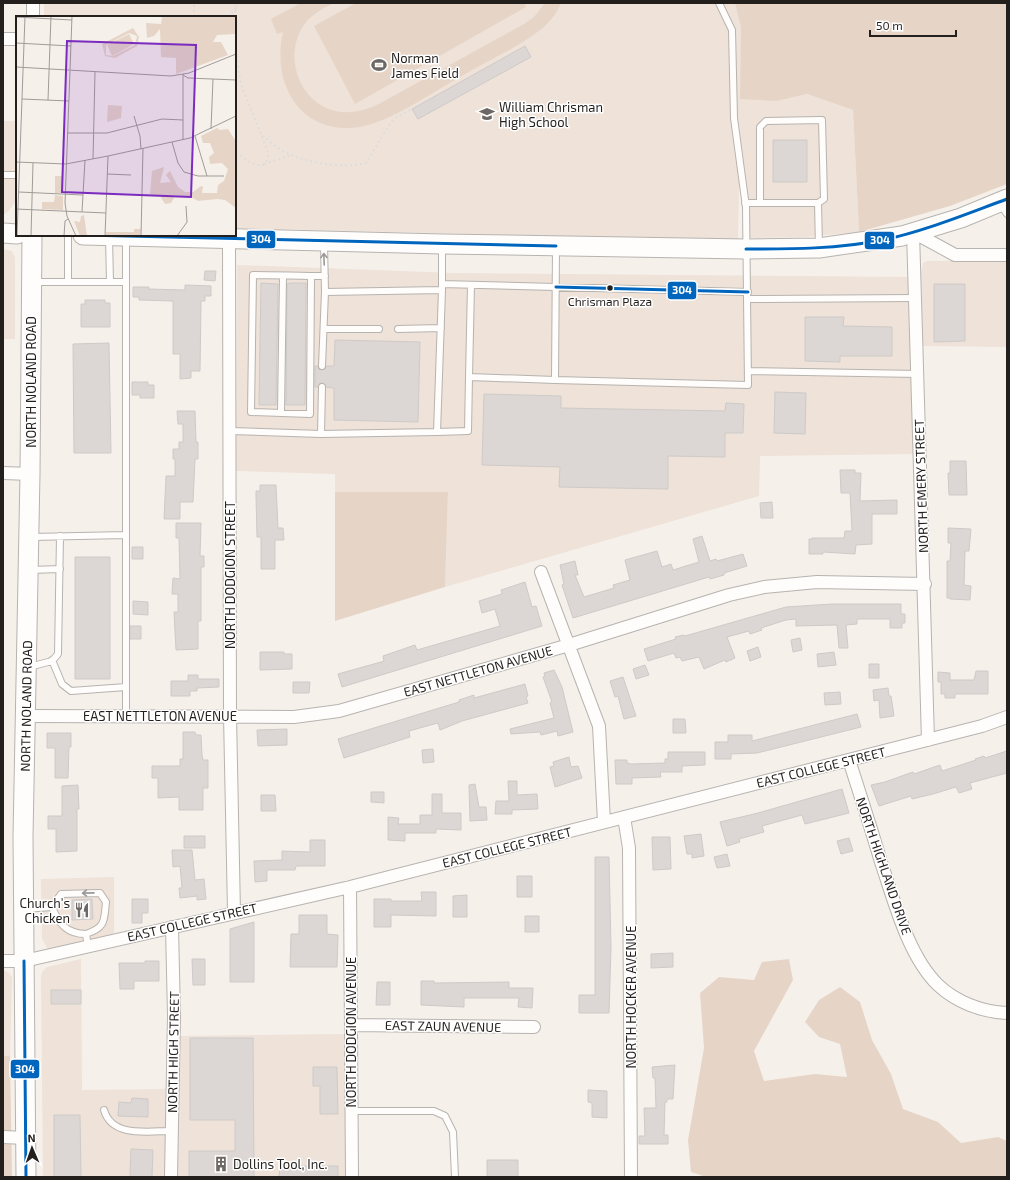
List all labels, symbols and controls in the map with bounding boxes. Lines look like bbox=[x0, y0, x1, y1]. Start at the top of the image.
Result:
scale bar bbox=[870, 12, 956, 38]
inset map bbox=[16, 16, 236, 236]
text: 50 m bbox=[876, 18, 903, 32]
place label: Norman James Field bbox=[391, 50, 459, 81]
sports icon: Norman James Field bbox=[370, 56, 388, 74]
place label: William Chrisman High School bbox=[499, 99, 603, 130]
school or university icon: William Chrisman High School bbox=[478, 105, 496, 123]
line badge: 304 bbox=[246, 230, 276, 249]
line badge: 304 bbox=[864, 231, 895, 250]
text: 304 bbox=[251, 232, 271, 245]
text: 304 bbox=[870, 233, 890, 246]
one-way arrow bbox=[320, 253, 328, 266]
line badge: 304 bbox=[667, 281, 697, 300]
marker: Chrisman Plaza bbox=[605, 283, 615, 293]
text: 304 bbox=[672, 283, 692, 296]
place label: Chrisman Plaza bbox=[568, 294, 652, 308]
street label: NORTH NOLAND ROAD bbox=[23, 316, 39, 448]
street label: NORTH EMERY STREET bbox=[911, 418, 931, 553]
street label: NORTH DODGION STREET bbox=[222, 500, 238, 649]
street label: NORTH NOLAND ROAD bbox=[17, 640, 35, 772]
street label: EAST NETTLETON AVENUE bbox=[402, 642, 554, 700]
street label: EAST NETTLETON AVENUE bbox=[83, 708, 237, 724]
street label: EAST COLLEGE STREET bbox=[755, 743, 888, 791]
street label: NORTH HIGHLAND DRIVE bbox=[853, 795, 915, 937]
street label: EAST COLLEGE STREET bbox=[441, 823, 574, 871]
one-way arrow bbox=[82, 889, 95, 897]
place label: Church's Chicken bbox=[19, 895, 70, 926]
street label: EAST COLLEGE STREET bbox=[126, 899, 259, 945]
restaurant icon: Church's Chicken bbox=[73, 901, 91, 919]
street label: NORTH HOCKER AVENUE bbox=[623, 925, 639, 1069]
street label: NORTH DODGION AVENUE bbox=[343, 957, 359, 1107]
street label: NORTH HIGH STREET bbox=[164, 991, 182, 1113]
street label: EAST ZAUN AVENUE bbox=[385, 1017, 501, 1035]
line badge: 304 bbox=[10, 1059, 40, 1079]
text: 304 bbox=[15, 1062, 35, 1075]
north arrow bbox=[12, 1128, 52, 1168]
text: N bbox=[27, 1131, 36, 1144]
building icon: Dollins Tool, Inc. bbox=[212, 1155, 230, 1173]
place label: Dollins Tool, Inc. bbox=[233, 1156, 328, 1172]

